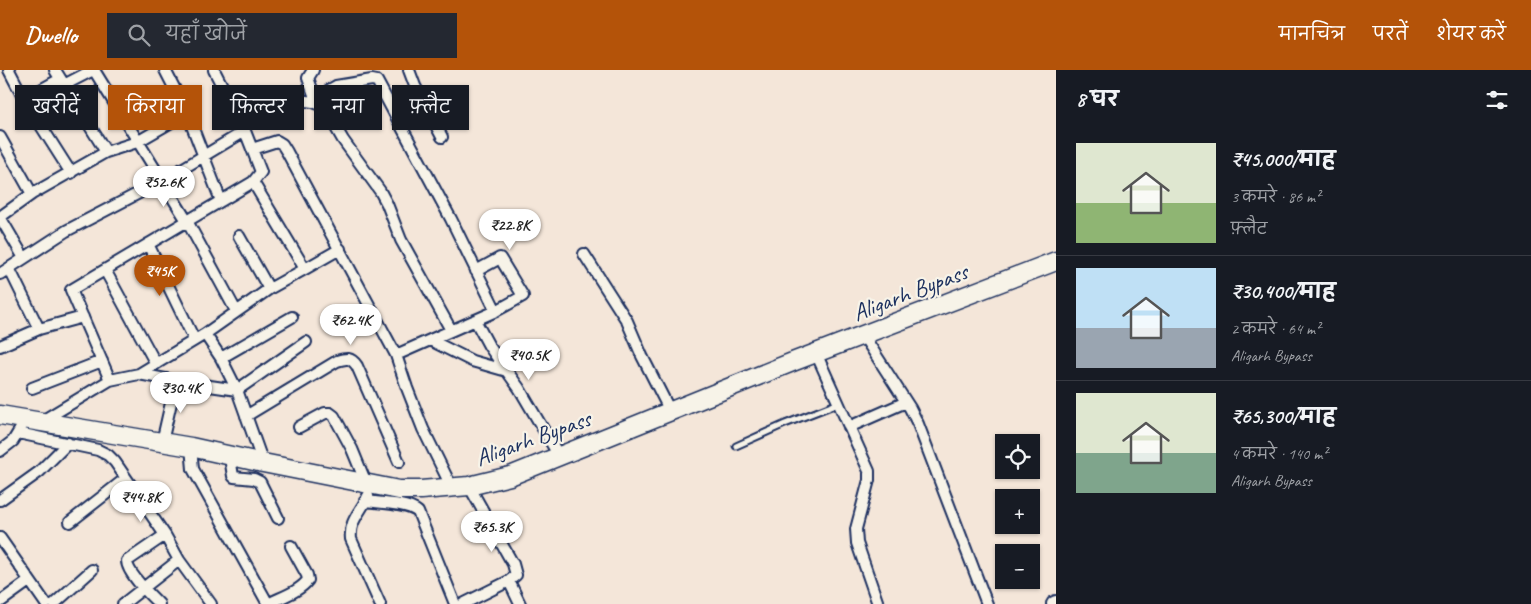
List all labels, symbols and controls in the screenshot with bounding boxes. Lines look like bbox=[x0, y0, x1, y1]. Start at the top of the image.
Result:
search box bbox=[107, 13, 457, 58]
text: Dwello bbox=[25, 20, 77, 50]
icon: search bbox=[125, 21, 153, 49]
text: यहाँ खोजें bbox=[165, 22, 247, 46]
text: मानचित्र bbox=[1279, 23, 1345, 45]
text: परतें bbox=[1373, 23, 1408, 45]
text: शेयर करें bbox=[1436, 23, 1506, 45]
chip: खरीदें bbox=[15, 85, 98, 130]
chip: किराया bbox=[108, 85, 202, 130]
chip: फ़िल्टर bbox=[212, 85, 304, 130]
chip: नया bbox=[314, 85, 382, 130]
chip: फ़्लैट bbox=[392, 85, 469, 130]
text: 8 घर bbox=[1076, 86, 1118, 112]
icon: filters bbox=[1483, 86, 1511, 114]
text: ₹45,000/माह bbox=[1231, 146, 1335, 172]
icon: home bbox=[1116, 163, 1176, 223]
pin: ₹52.6K bbox=[123, 166, 205, 208]
text: ₹52.6K bbox=[144, 172, 184, 192]
text: 3 कमरे · 86 m² bbox=[1231, 187, 1320, 207]
pin: ₹22.8K bbox=[469, 208, 551, 251]
text: ₹22.8K bbox=[490, 215, 530, 235]
text: फ़्लैट bbox=[1231, 219, 1267, 239]
pin: ₹45K bbox=[130, 254, 190, 297]
street label: Aligarh Bypass bbox=[848, 256, 974, 328]
text: ₹45K bbox=[145, 261, 175, 281]
text: ₹30,400/माह bbox=[1231, 278, 1336, 304]
icon: home bbox=[1116, 288, 1176, 348]
pin: ₹62.4K bbox=[310, 304, 392, 346]
text: ₹62.4K bbox=[331, 310, 371, 330]
text: 2 कमरे · 64 m² bbox=[1231, 319, 1320, 339]
pin: ₹40.5K bbox=[488, 338, 570, 381]
text: ₹40.5K bbox=[509, 345, 549, 365]
text: Aligarh Bypass bbox=[1231, 346, 1312, 366]
pin: ₹30.4K bbox=[140, 372, 222, 414]
text: ₹30.4K bbox=[161, 378, 201, 398]
street label: Aligarh Bypass bbox=[471, 403, 597, 473]
text: ₹65,300/माह bbox=[1231, 403, 1336, 429]
icon: home bbox=[1116, 413, 1176, 473]
map controls bbox=[995, 434, 1040, 589]
button: locate bbox=[995, 434, 1040, 479]
text: 4 कमरे · 140 m² bbox=[1231, 444, 1327, 464]
text: Aligarh Bypass bbox=[1231, 471, 1312, 491]
pin: ₹44.8K bbox=[100, 480, 182, 523]
text: ₹44.8K bbox=[121, 487, 161, 507]
button: + bbox=[995, 489, 1040, 534]
pin: ₹65.3K bbox=[451, 510, 533, 553]
text: ₹65.3K bbox=[472, 517, 512, 537]
button: − bbox=[995, 544, 1040, 589]

